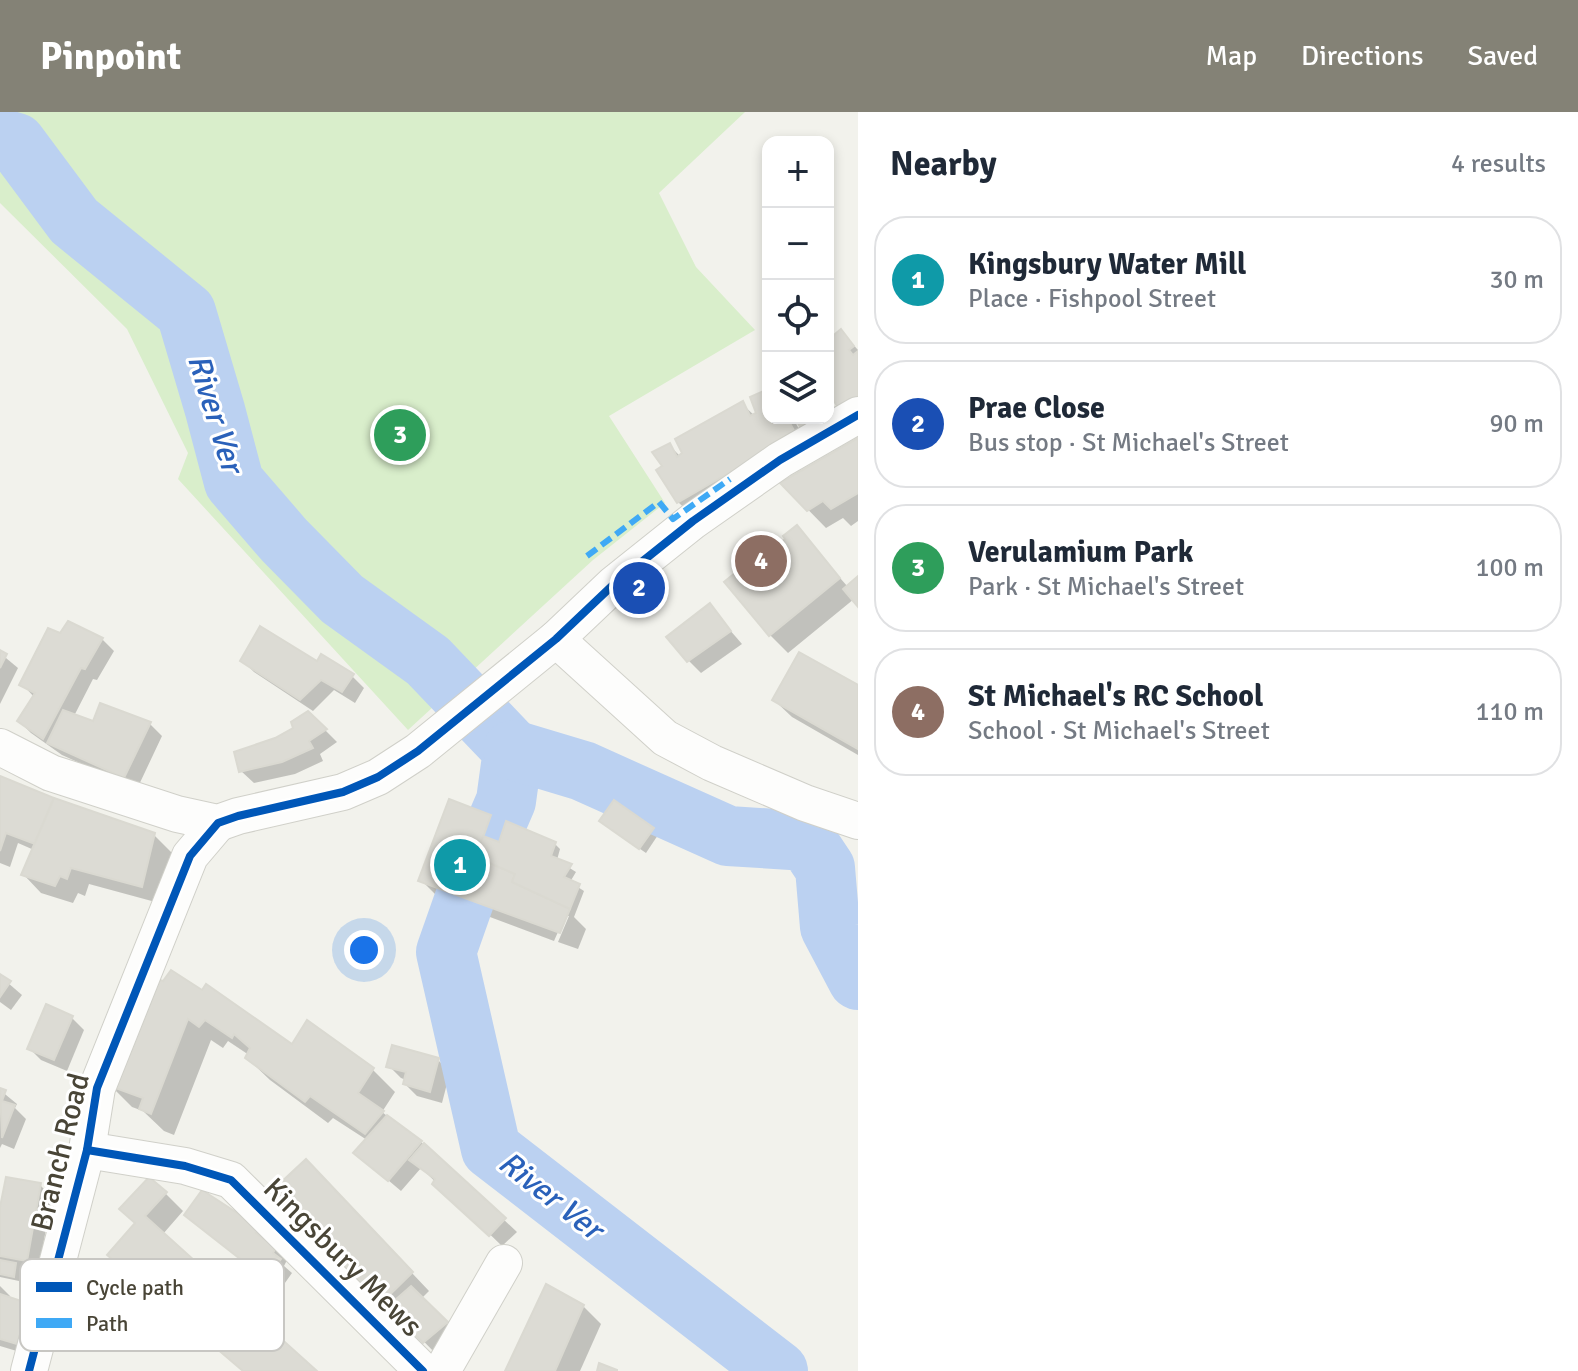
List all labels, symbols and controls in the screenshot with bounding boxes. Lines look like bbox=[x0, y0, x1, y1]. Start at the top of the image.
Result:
text: Pinpoint bbox=[40, 33, 181, 80]
text: Map bbox=[1205, 39, 1257, 73]
text: Directions bbox=[1301, 39, 1423, 73]
text: Saved bbox=[1467, 39, 1538, 73]
map controls bbox=[762, 136, 834, 424]
button: + bbox=[762, 136, 834, 208]
text: Nearby bbox=[890, 143, 997, 185]
text: 4 results bbox=[1451, 148, 1546, 180]
button: − bbox=[762, 208, 834, 280]
text: Kingsbury Water Mill bbox=[968, 246, 1246, 283]
text: 1 bbox=[911, 264, 925, 296]
text: 30 m bbox=[1489, 264, 1544, 296]
button: locate bbox=[762, 280, 834, 352]
text: Place · Fishpool Street bbox=[968, 283, 1216, 315]
water label: River Ver bbox=[179, 350, 253, 481]
button: layers bbox=[762, 352, 834, 424]
text: Prae Close bbox=[968, 390, 1105, 427]
pin: 3 bbox=[374, 405, 426, 465]
text: 2 bbox=[911, 408, 925, 440]
text: 90 m bbox=[1489, 408, 1544, 440]
text: Bus stop · St Michael's Street bbox=[968, 427, 1289, 459]
pin: 4 bbox=[735, 531, 787, 591]
text: Verulamium Park bbox=[968, 534, 1193, 571]
text: 3 bbox=[911, 552, 925, 584]
text: 100 m bbox=[1475, 552, 1544, 584]
pin: 2 bbox=[613, 558, 665, 618]
text: Park · St Michael's Street bbox=[968, 571, 1244, 603]
text: St Michael's RC School bbox=[968, 678, 1263, 715]
text: 4 bbox=[911, 696, 925, 728]
text: 110 m bbox=[1475, 696, 1544, 728]
text: School · St Michael's Street bbox=[968, 715, 1270, 747]
pin: 1 bbox=[434, 835, 486, 895]
your location bbox=[344, 930, 384, 970]
street label: Branch Road bbox=[23, 1069, 98, 1235]
water label: River Ver bbox=[491, 1143, 614, 1251]
street label: Kingsbury Mews bbox=[255, 1170, 430, 1345]
legend bbox=[20, 1259, 284, 1351]
text: Cycle path bbox=[86, 1274, 184, 1301]
text: Path bbox=[86, 1310, 129, 1337]

